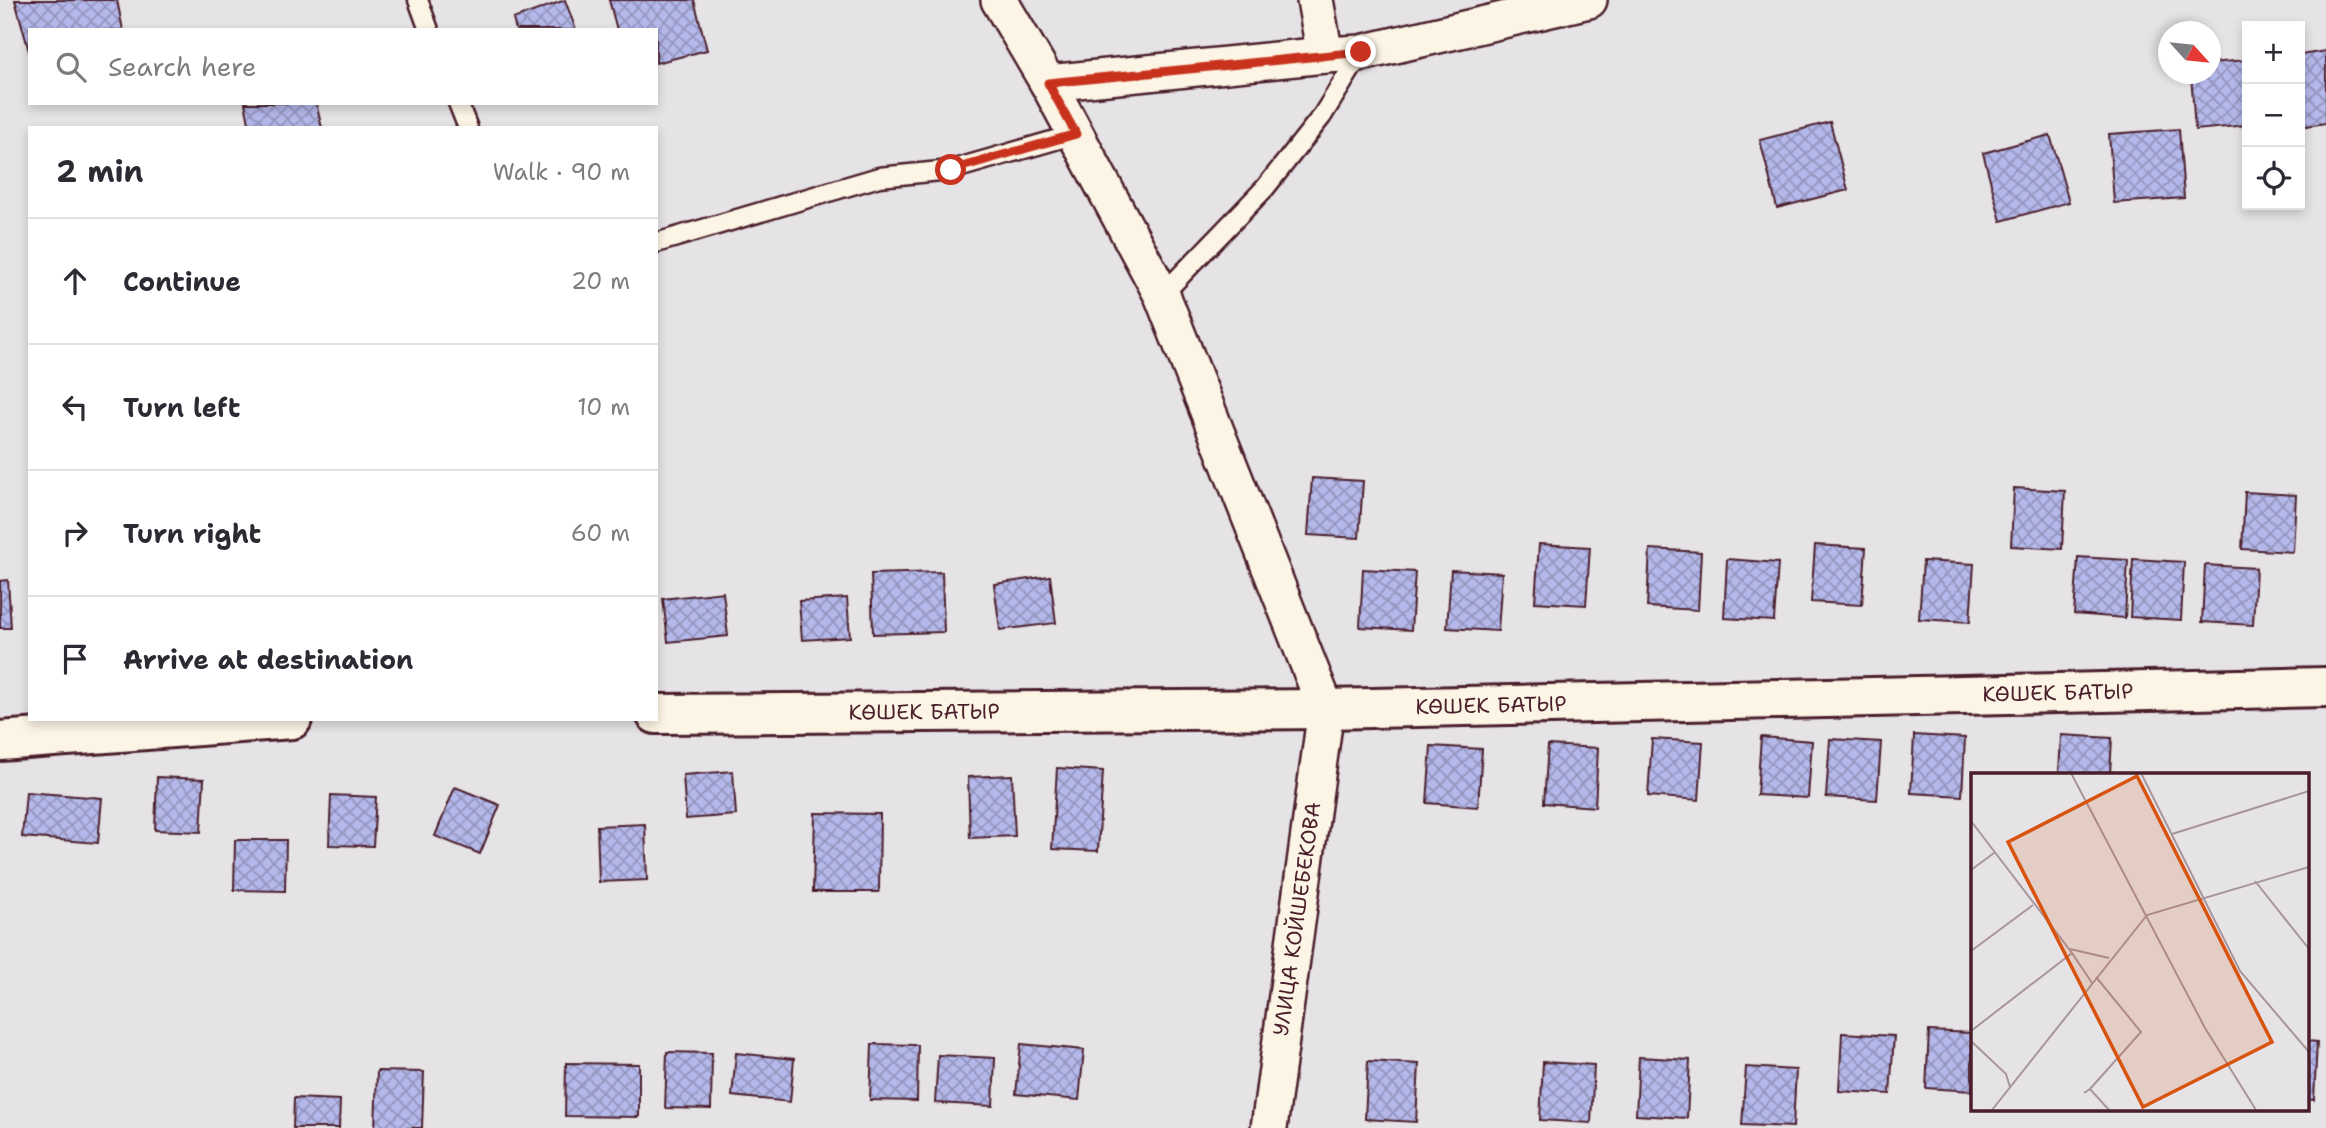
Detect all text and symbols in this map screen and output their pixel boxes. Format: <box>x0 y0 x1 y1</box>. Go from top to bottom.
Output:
north arrow <box>2158 21 2221 84</box>
map controls <box>2242 21 2305 210</box>
button: + <box>2242 21 2305 84</box>
search box <box>28 28 658 105</box>
route end <box>1345 36 1376 67</box>
icon: search <box>52 48 90 86</box>
text: Search here <box>108 49 257 84</box>
button: − <box>2242 84 2305 147</box>
button: locate <box>2242 147 2305 210</box>
text: 2 min <box>56 151 143 192</box>
route start <box>935 154 966 185</box>
text: Walk · 90 m <box>493 157 630 187</box>
icon: ahead <box>56 262 94 300</box>
text: Continue <box>123 264 241 299</box>
text: 20 m <box>571 266 630 296</box>
icon: left <box>56 388 94 426</box>
text: Turn left <box>123 390 240 425</box>
text: 10 m <box>577 392 630 422</box>
icon: right <box>56 514 94 552</box>
text: Turn right <box>123 516 261 551</box>
text: 60 m <box>571 518 630 548</box>
icon: arrive <box>56 640 94 678</box>
text: Arrive at destination <box>123 642 413 677</box>
street label: КӨШЕК БАТЫР <box>1982 677 2134 709</box>
street label: КӨШЕК БАТЫР <box>1415 690 1567 721</box>
street label: КӨШЕК БАТЫР <box>848 697 1000 727</box>
inset map <box>1971 773 2308 1110</box>
street label: УЛИЦА КОЙШЕБЕКОВА <box>1267 800 1327 1038</box>

